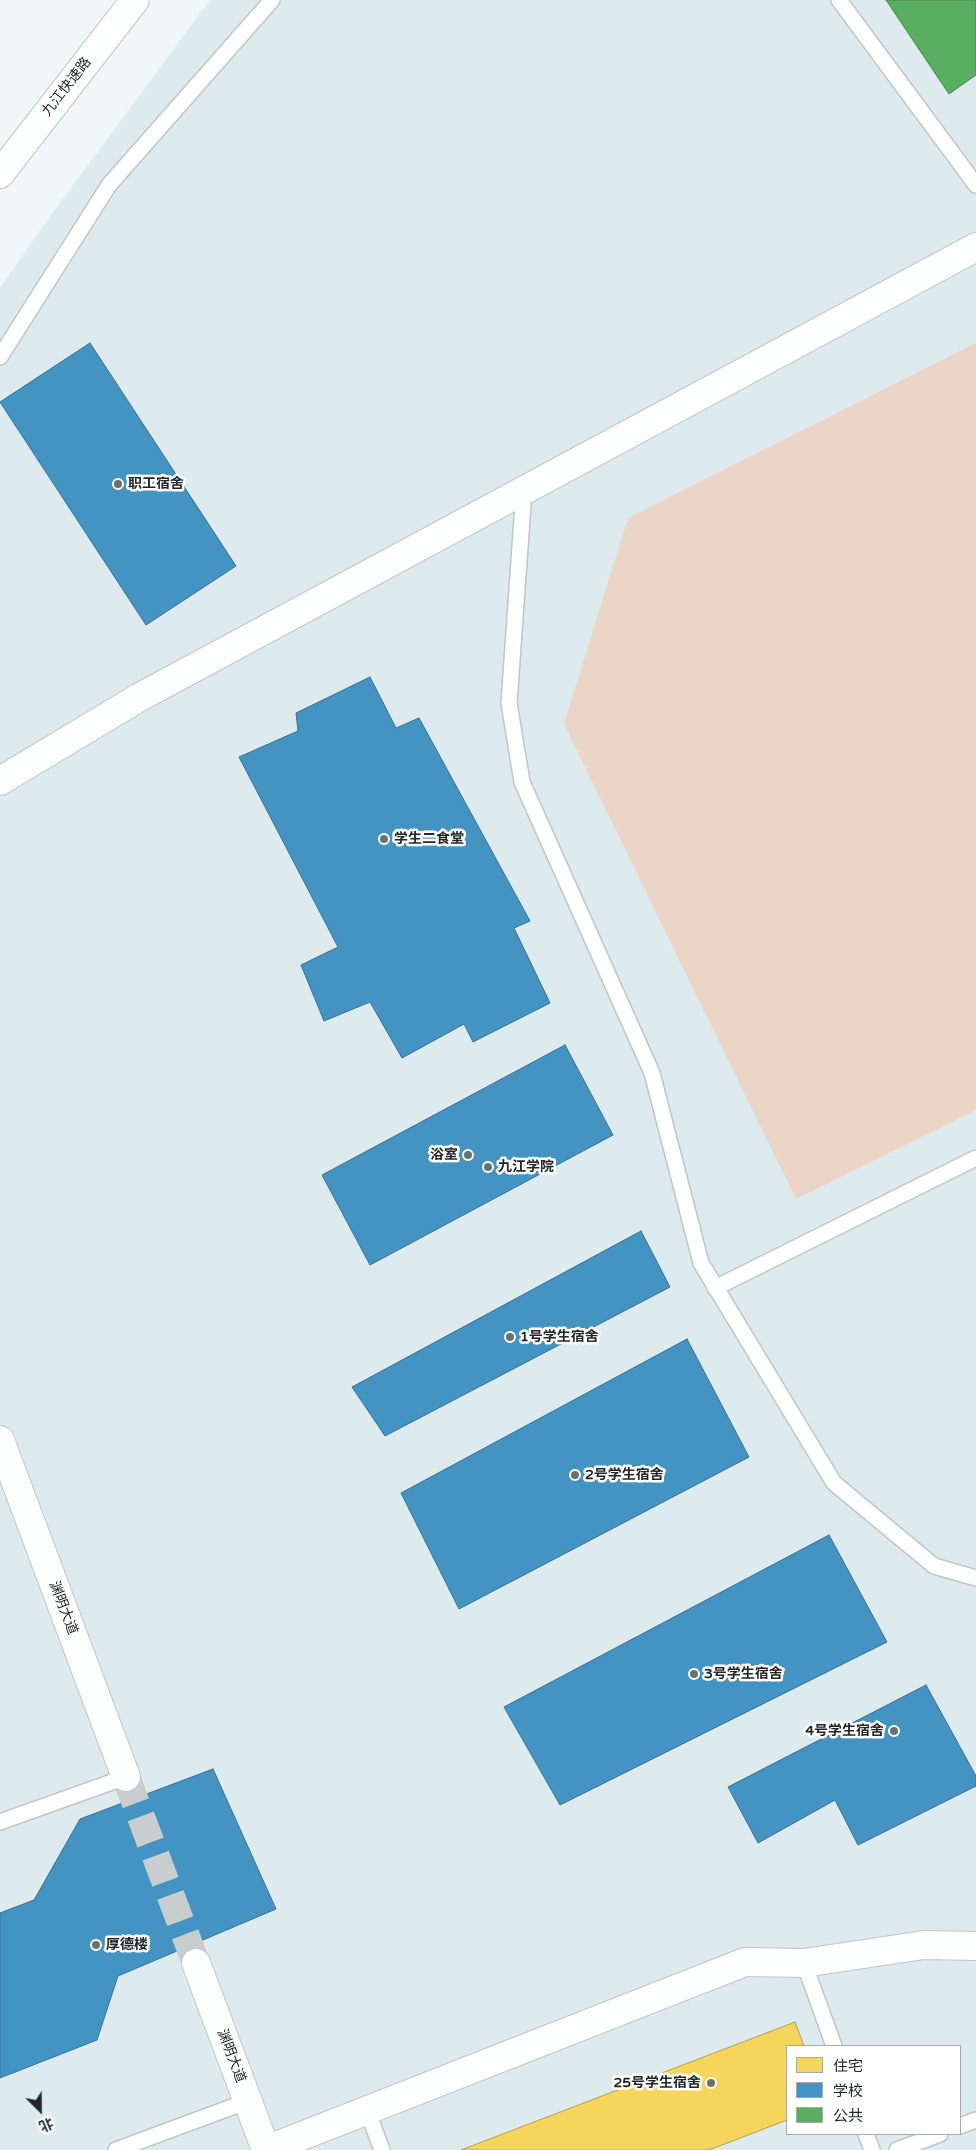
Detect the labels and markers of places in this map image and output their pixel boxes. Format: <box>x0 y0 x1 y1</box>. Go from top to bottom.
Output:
place label: 职工宿舍 <box>128 476 184 492</box>
marker: 职工宿舍 <box>112 478 124 490</box>
place label: 学生二食堂 <box>394 831 464 847</box>
marker: 学生二食堂 <box>378 833 390 845</box>
place label: 浴室 <box>430 1147 458 1163</box>
marker: 浴室 <box>462 1149 474 1161</box>
place label: 九江学院 <box>498 1159 554 1175</box>
marker: 九江学院 <box>482 1161 494 1173</box>
place label: 1号学生宿舍 <box>520 1329 599 1345</box>
marker: 1号学生宿舍 <box>504 1331 516 1343</box>
place label: 2号学生宿舍 <box>585 1467 664 1483</box>
marker: 2号学生宿舍 <box>569 1469 581 1481</box>
place label: 3号学生宿舍 <box>704 1666 783 1682</box>
marker: 3号学生宿舍 <box>688 1668 700 1680</box>
place label: 4号学生宿舍 <box>805 1723 884 1739</box>
marker: 4号学生宿舍 <box>888 1725 900 1737</box>
place label: 厚德楼 <box>106 1937 148 1953</box>
marker: 厚德楼 <box>90 1939 102 1951</box>
place label: 25号学生宿舍 <box>613 2075 701 2091</box>
marker: 25号学生宿舍 <box>705 2077 717 2089</box>

